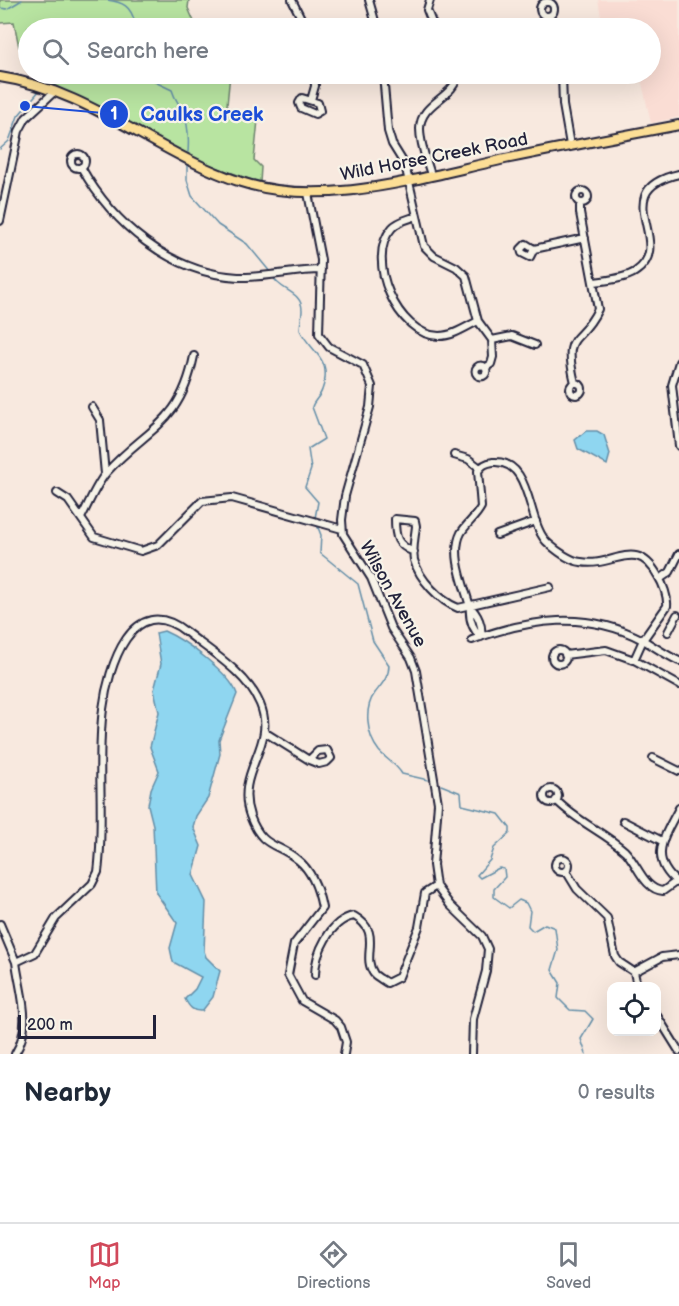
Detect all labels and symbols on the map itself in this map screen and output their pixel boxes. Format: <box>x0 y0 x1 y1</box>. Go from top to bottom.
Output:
callout: Caulks Creek <box>99 95 276 133</box>
text: Caulks Creek <box>141 103 264 127</box>
text: 1 <box>110 104 118 125</box>
street label: Wild Horse Creek Road <box>338 129 530 185</box>
street label: Wilson Avenue <box>355 537 431 651</box>
scale bar <box>18 1012 156 1040</box>

